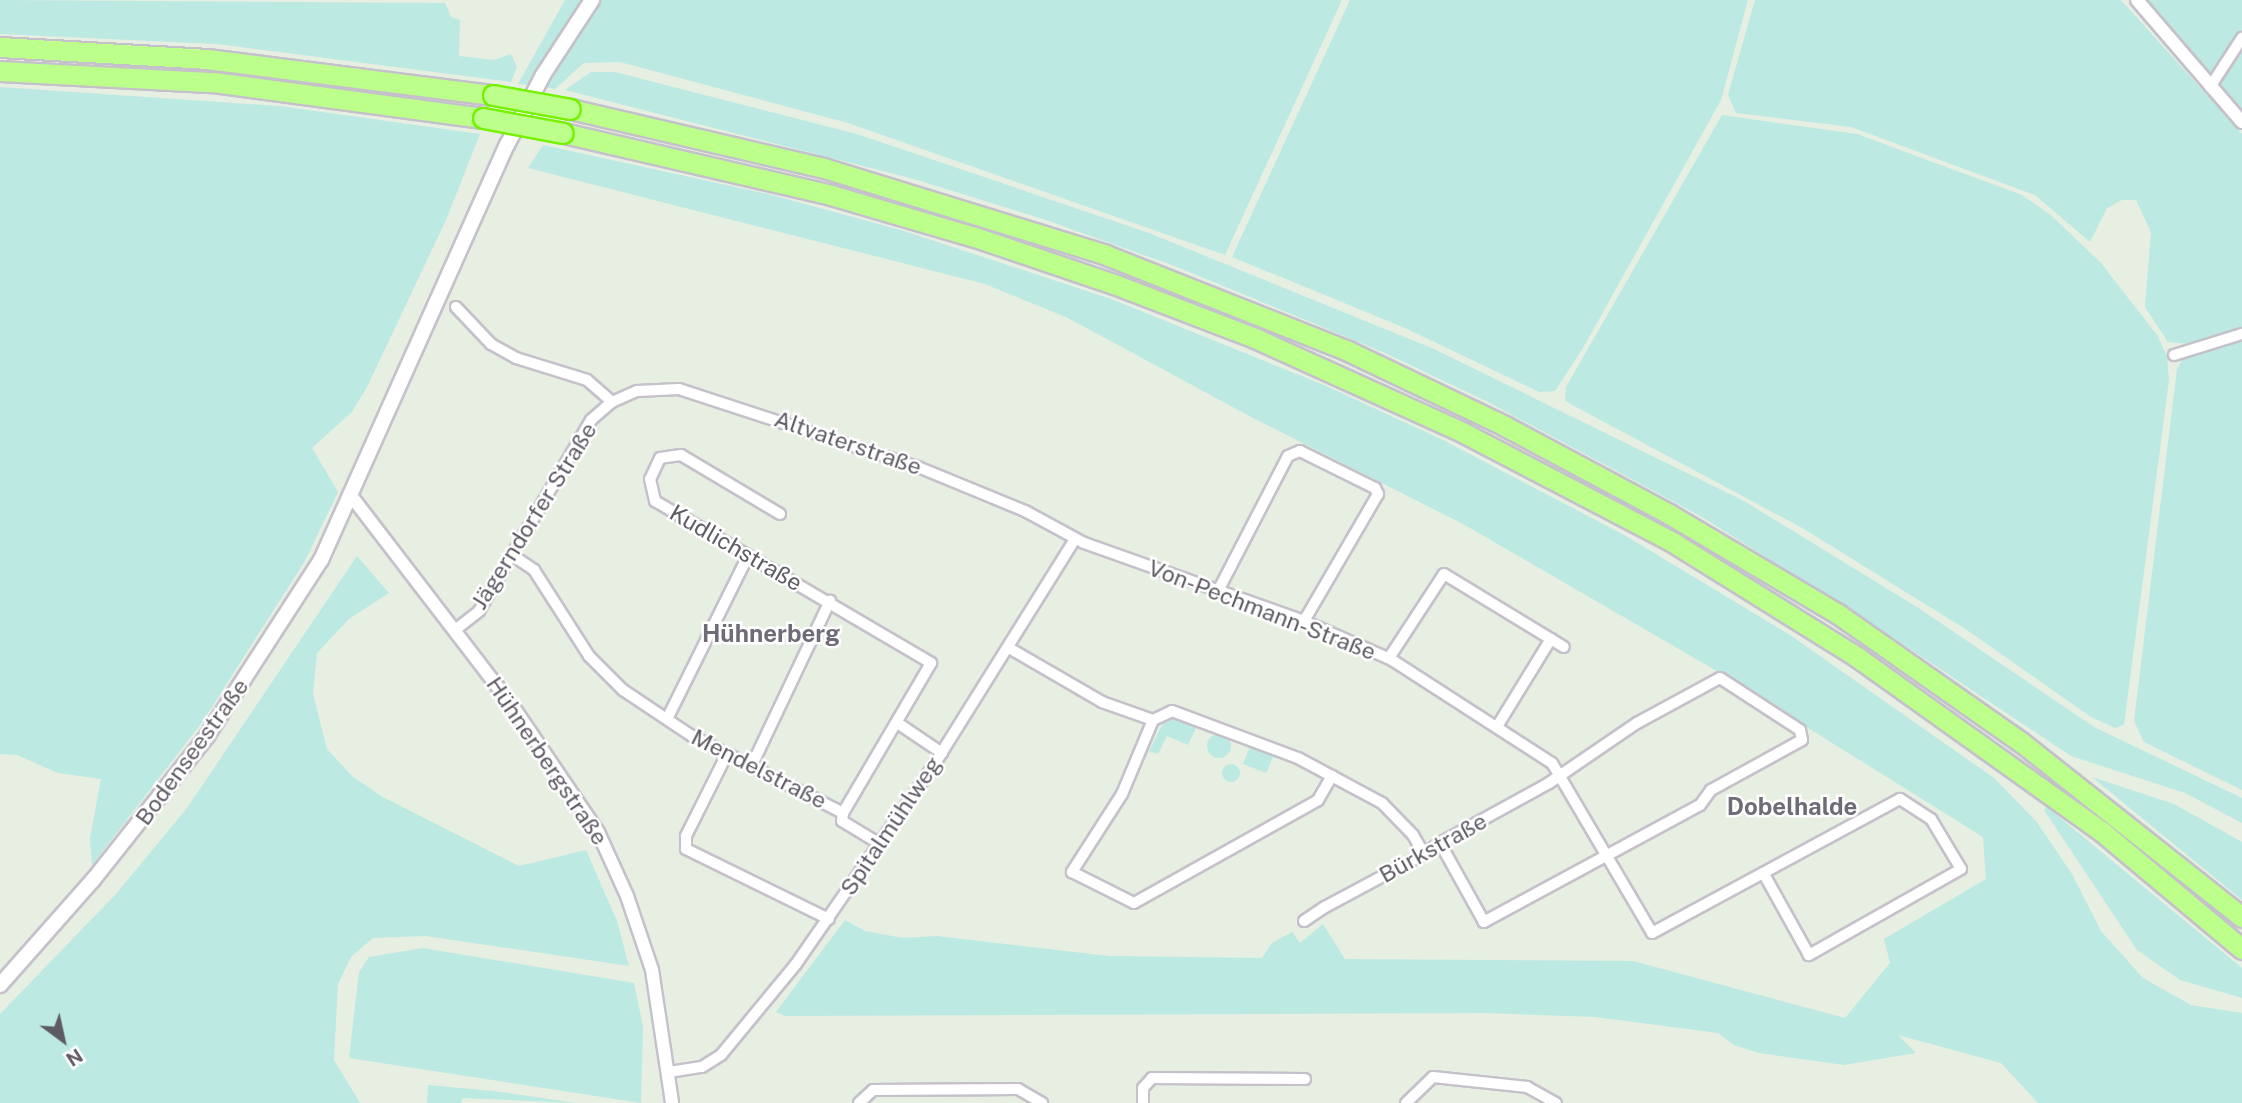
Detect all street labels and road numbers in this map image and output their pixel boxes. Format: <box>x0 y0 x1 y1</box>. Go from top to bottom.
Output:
street label: Altvaterstraße <box>771 405 925 481</box>
street label: Jägerndorfer Straße <box>465 417 603 615</box>
street label: Kudlichstraße <box>665 499 807 597</box>
street label: Von-Pechmann-Straße <box>1144 554 1380 666</box>
street label: Hühnerbergstraße <box>480 672 614 850</box>
street label: Bodenseestraße <box>130 673 254 831</box>
street label: Mendelstraße <box>687 723 831 815</box>
street label: Spitalmühlweg <box>834 751 948 901</box>
street label: Bürkstraße <box>1374 807 1492 889</box>

